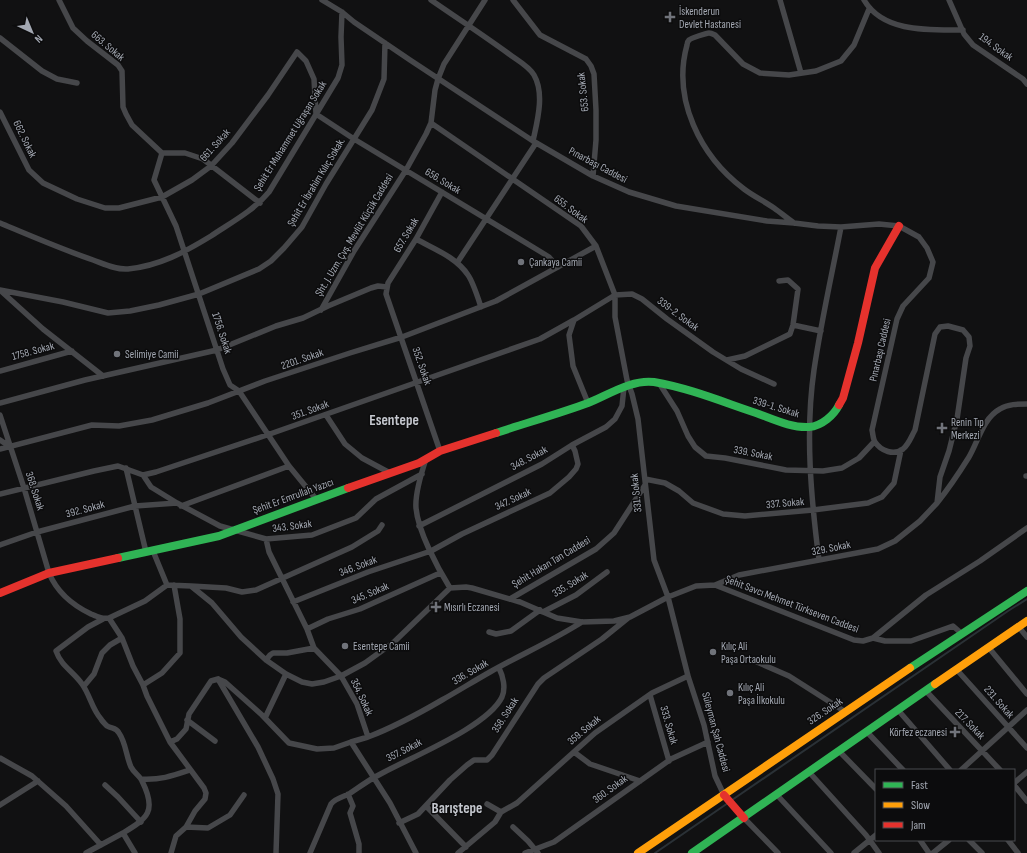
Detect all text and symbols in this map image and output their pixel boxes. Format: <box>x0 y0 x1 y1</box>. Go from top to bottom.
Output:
place label: İskenderun Devlet Hastanesi <box>679 4 741 31</box>
marker: İskenderun Devlet Hastanesi <box>664 11 676 23</box>
north arrow <box>12 12 52 52</box>
street label: 663. Sokak <box>89 28 128 64</box>
street label: 194. Sokak <box>976 30 1016 64</box>
text: N <box>32 32 45 46</box>
street label: 653. Sokak <box>574 71 592 112</box>
street label: Şehit Er Muhammet Uğraşan Sokak <box>251 78 330 194</box>
street label: 662. Sokak <box>10 118 40 161</box>
street label: 661. Sokak <box>197 125 234 164</box>
street label: Şehit Er İbrahim Kılıç Sokak. <box>284 135 348 229</box>
street label: Pınarbaşı Caddesi <box>567 144 629 186</box>
street label: 656. Sokak <box>423 165 464 197</box>
street label: Şht. J. Uzm. Çvş. Mevlüt Küçük Caddesi <box>312 171 396 299</box>
street label: 655. Sokak <box>551 192 591 227</box>
street label: 657. Sokak <box>391 215 422 255</box>
place label: Çankaya Camii <box>529 256 582 269</box>
marker: Çankaya Camii <box>516 257 526 267</box>
street label: 339-2. Sokak <box>655 294 702 334</box>
street label: 1756. Sokak <box>209 311 235 356</box>
street label: Pınarbaşı Caddesi <box>866 317 894 383</box>
street label: 1758. Sokak <box>10 339 56 363</box>
street label: 2201. Sokak <box>279 345 326 372</box>
street label: 352. Sokak <box>409 345 435 387</box>
place label: Selimiye Camii <box>125 348 178 361</box>
marker: Selimiye Camii <box>112 349 122 359</box>
street label: 339-1. Sokak <box>751 394 802 420</box>
street label: 351. Sokak <box>289 397 331 423</box>
district label: Esentepe <box>369 411 419 430</box>
place label: Renin Tıp Merkezi <box>951 416 984 442</box>
marker: Renin Tıp Merkezi <box>936 422 948 434</box>
street label: 348. Sokak <box>508 443 550 473</box>
street label: 339. Sokak <box>732 443 774 463</box>
street label: 368. Sokak <box>23 470 48 513</box>
street label: 331. Sokak <box>627 472 645 513</box>
street label: Şehit Er Emrullah Yazıcı <box>251 475 335 517</box>
street label: 347. Sokak <box>493 485 534 513</box>
street label: 337. Sokak <box>765 495 805 511</box>
street label: 392. Sokak <box>64 497 107 520</box>
street label: 343. Sokak <box>272 517 313 535</box>
street label: Şehit Hakan Tan Caddesi <box>509 533 593 591</box>
street label: 329. Sokak <box>810 538 852 558</box>
street label: 346. Sokak <box>337 553 380 579</box>
street label: 335. Sokak <box>550 568 591 600</box>
street label: Şehit Savcı Mehmet Türkseven Caddesi <box>723 572 861 636</box>
street label: 345. Sokak <box>349 579 391 607</box>
place label: Mısırlı Eczanesi <box>444 601 500 614</box>
marker: Mısırlı Eczanesi <box>431 602 441 612</box>
place label: Esentepe Camii <box>353 640 410 653</box>
place label: Kılıç Ali Paşa Ortaokulu <box>721 640 776 666</box>
marker: Esentepe Camii <box>340 641 350 651</box>
marker: Kılıç Ali Paşa Ortaokulu <box>708 647 718 657</box>
street label: 336. Sokak <box>450 656 491 688</box>
street label: 354. Sokak <box>348 676 377 718</box>
place label: Kılıç Ali Paşa İlkokulu <box>738 681 785 707</box>
street label: 231. Sokak <box>981 683 1017 722</box>
marker: Kılıç Ali Paşa İlkokulu <box>725 688 735 698</box>
street label: Süleyman Şah Caddesi <box>699 691 733 773</box>
street label: 358. Sokak <box>489 694 522 735</box>
street label: 326. Sokak <box>805 694 846 727</box>
street label: 333. Sokak <box>657 704 681 747</box>
street label: 217. Sokak <box>952 706 988 743</box>
street label: 359. Sokak <box>565 712 604 748</box>
place label: Körfez eczanesi <box>889 726 947 739</box>
marker: Körfez eczanesi <box>950 727 960 737</box>
street label: 357. Sokak <box>384 735 425 764</box>
legend <box>875 769 1015 841</box>
street label: 360. Sokak <box>590 772 631 806</box>
text: Fast <box>911 778 928 793</box>
text: Slow <box>911 798 930 813</box>
district label: Barıştepe <box>432 799 482 818</box>
text: Jam <box>910 818 926 833</box>

